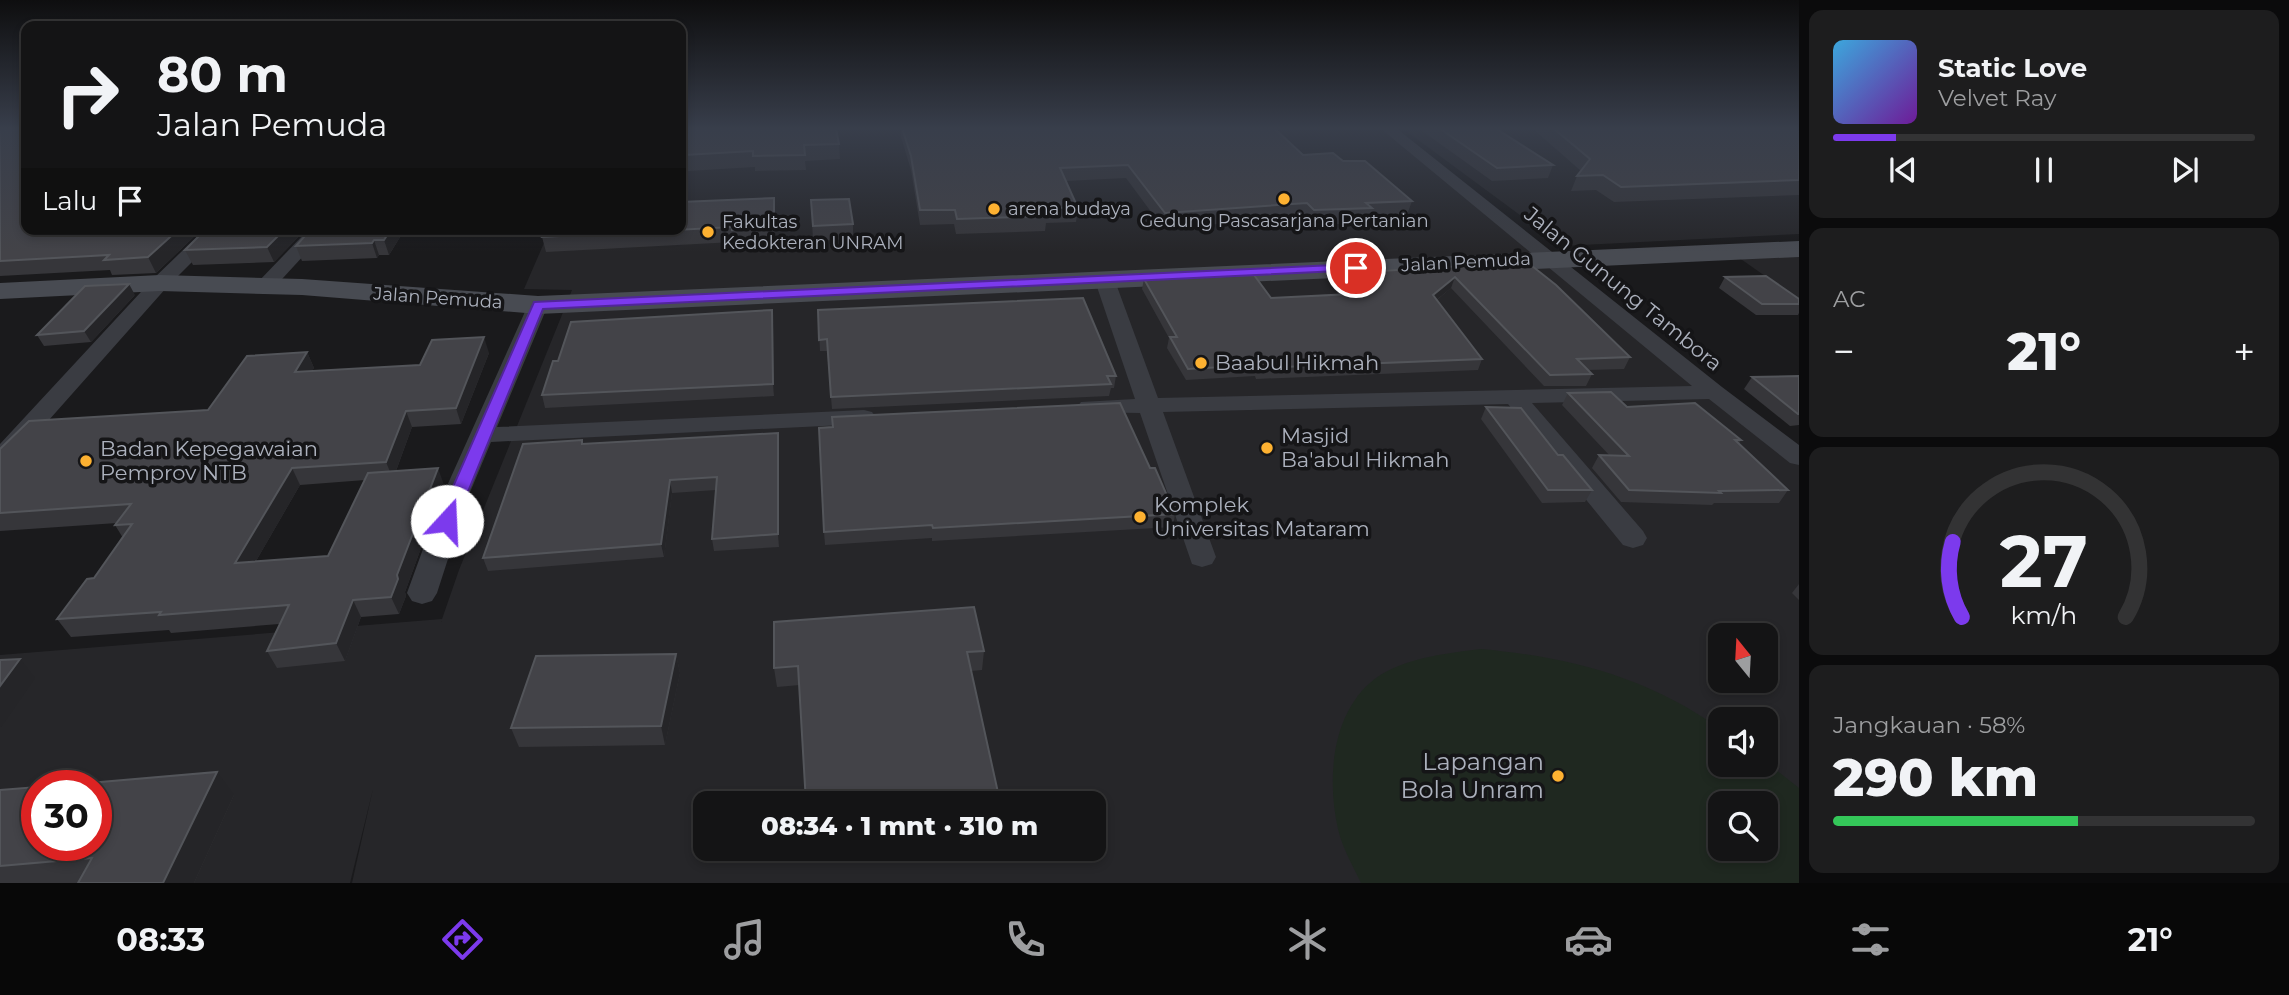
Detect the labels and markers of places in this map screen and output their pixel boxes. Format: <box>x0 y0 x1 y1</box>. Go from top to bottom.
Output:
marker: Gedung Pascasarjana Pertanian <box>1276 191 1292 207</box>
place label: arena budaya <box>1008 198 1131 220</box>
marker: arena budaya <box>986 201 1002 217</box>
place label: Gedung Pascasarjana Pertanian <box>1139 210 1429 232</box>
place label: Fakultas Kedokteran UNRAM <box>722 211 903 254</box>
marker: Fakultas Kedokteran UNRAM <box>700 224 716 240</box>
pin <box>1326 238 1386 298</box>
place label: Baabul Hikmah <box>1215 350 1379 375</box>
marker: Baabul Hikmah <box>1193 355 1209 371</box>
place label: Masjid Ba'abul Hikmah <box>1281 423 1449 472</box>
place label: Badan Kepegawaian Pemprov NTB <box>100 436 318 485</box>
marker: Masjid Ba'abul Hikmah <box>1259 440 1275 456</box>
marker: Badan Kepegawaian Pemprov NTB <box>78 453 94 469</box>
place label: Komplek Universitas Mataram <box>1154 492 1370 541</box>
marker: Komplek Universitas Mataram <box>1132 509 1148 525</box>
place label: Lapangan Bola Unram <box>1400 747 1544 804</box>
marker: Lapangan Bola Unram <box>1550 768 1566 784</box>

